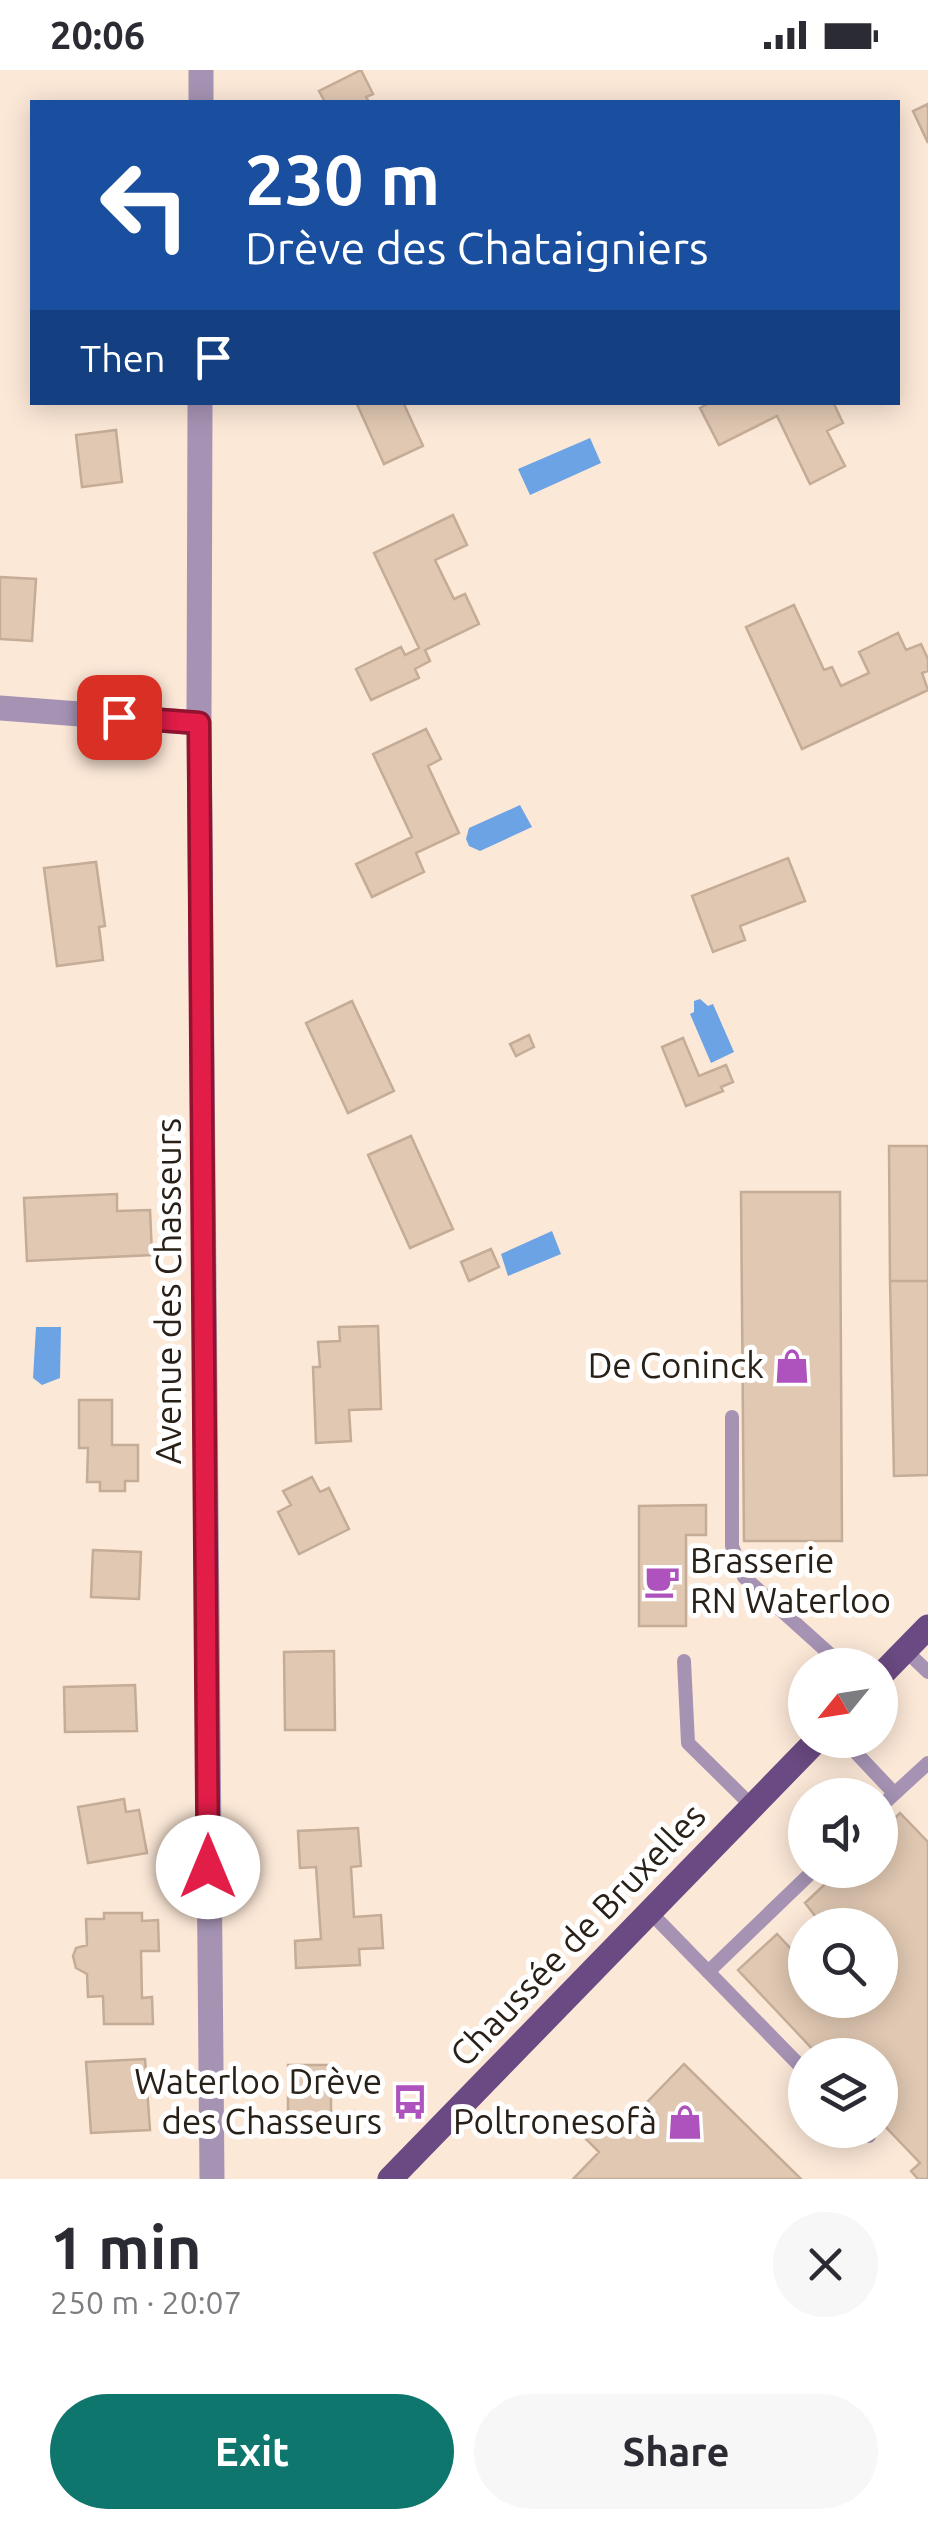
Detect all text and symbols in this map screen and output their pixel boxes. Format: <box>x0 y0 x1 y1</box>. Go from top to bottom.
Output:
text: 20:06 <box>50 14 145 56</box>
icon: left <box>80 140 210 270</box>
text: 230 m <box>245 140 440 218</box>
text: Drève des Chataigniers <box>245 222 709 273</box>
icon: arrive <box>186 330 241 385</box>
text: Then <box>80 337 166 379</box>
pin <box>77 675 162 760</box>
icon: arrive <box>92 690 147 745</box>
street label: Avenue des Chasseurs <box>148 1118 188 1464</box>
place label: De Coninck <box>588 1345 764 1385</box>
shop icon: De Coninck <box>773 1347 811 1385</box>
place label: Brasserie RN Waterloo <box>690 1540 891 1620</box>
cafe icon: Brasserie RN Waterloo <box>643 1562 681 1600</box>
north arrow <box>788 1648 898 1758</box>
map controls <box>788 1648 898 2148</box>
button: sound <box>788 1778 898 1888</box>
street label: Chaussée de Bruxelles <box>442 1795 713 2074</box>
position arrow <box>156 1815 260 1919</box>
button: search <box>788 1908 898 2018</box>
button: layers <box>788 2038 898 2148</box>
place label: Waterloo Drève des Chasseurs <box>134 2061 382 2141</box>
bus stop icon: Waterloo Drève des Chasseurs <box>391 2083 429 2121</box>
place label: Poltronesofà <box>453 2101 657 2141</box>
shop icon: Poltronesofà <box>666 2103 704 2141</box>
button: close <box>773 2212 878 2317</box>
text: 1 min <box>50 2213 202 2280</box>
text: 250 m · 20:07 <box>50 2284 242 2320</box>
button: Exit <box>50 2394 454 2509</box>
button: Share <box>474 2394 878 2509</box>

